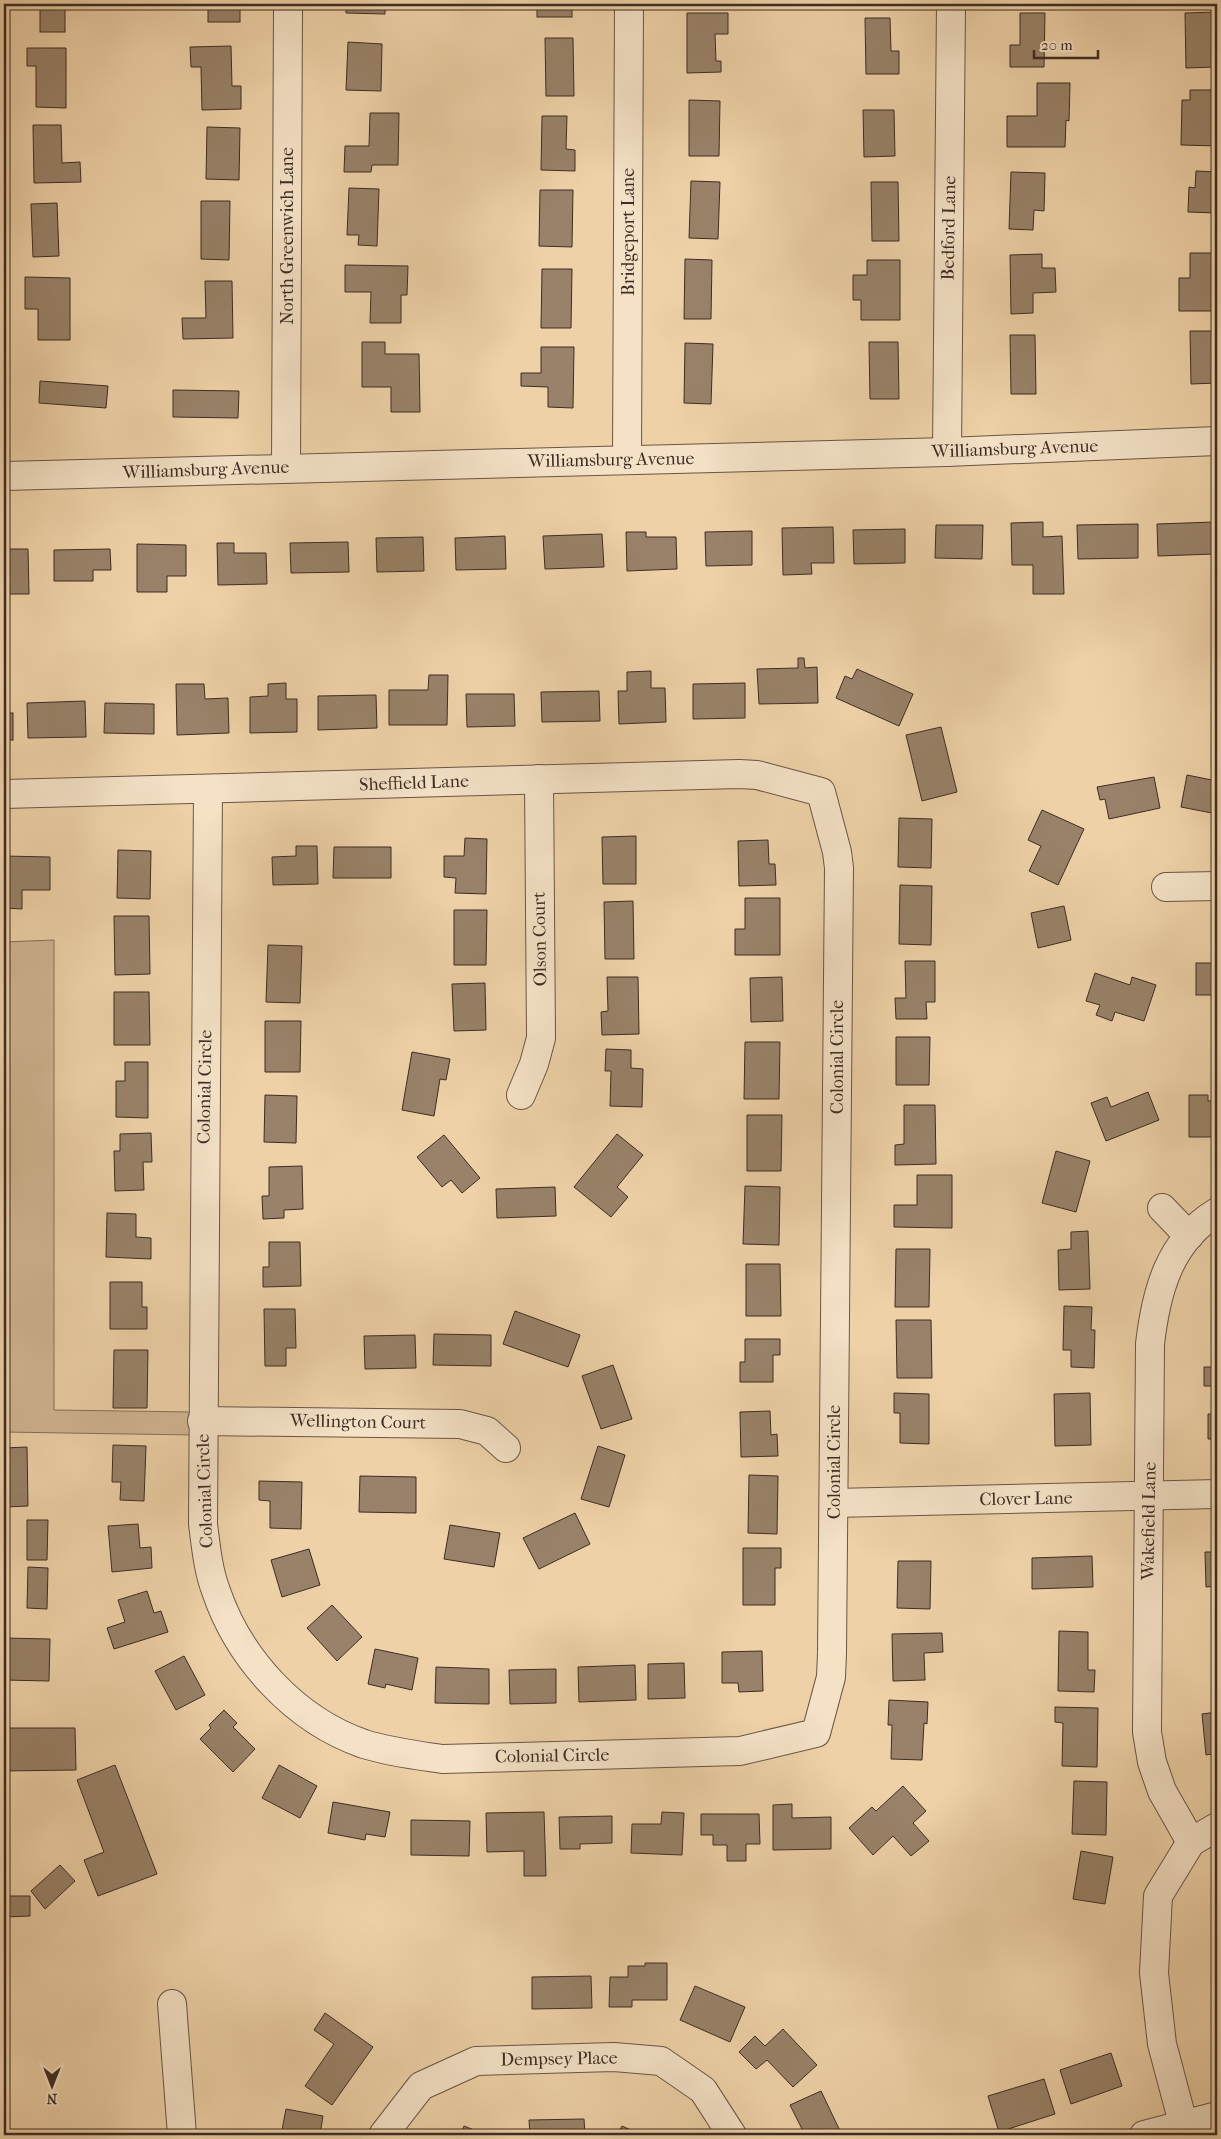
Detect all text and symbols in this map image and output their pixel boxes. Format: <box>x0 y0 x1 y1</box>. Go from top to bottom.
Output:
scale bar <box>1034 28 1097 60</box>
text: 20 m <box>1041 36 1073 54</box>
street label: North Greenwich Lane <box>277 147 298 325</box>
street label: Bridgeport Lane <box>618 168 639 296</box>
street label: Bedford Lane <box>938 175 960 280</box>
street label: Williamsburg Avenue <box>930 436 1099 462</box>
street label: Williamsburg Avenue <box>526 448 695 472</box>
street label: Williamsburg Avenue <box>121 457 290 483</box>
street label: Sheffield Lane <box>359 771 469 795</box>
street label: Olson Court <box>529 891 551 987</box>
street label: Colonial Circle <box>827 1000 848 1114</box>
street label: Colonial Circle <box>194 1030 216 1144</box>
street label: Colonial Circle <box>824 1405 845 1519</box>
street label: Wellington Court <box>289 1410 427 1434</box>
street label: Colonial Circle <box>193 1433 217 1549</box>
street label: Wakefield Lane <box>1137 1461 1161 1581</box>
street label: Clover Lane <box>979 1488 1073 1510</box>
street label: Colonial Circle <box>495 1745 609 1767</box>
street label: Dempsey Place <box>500 2047 618 2071</box>
north arrow <box>28 2062 78 2112</box>
text: N <box>46 2090 57 2107</box>

